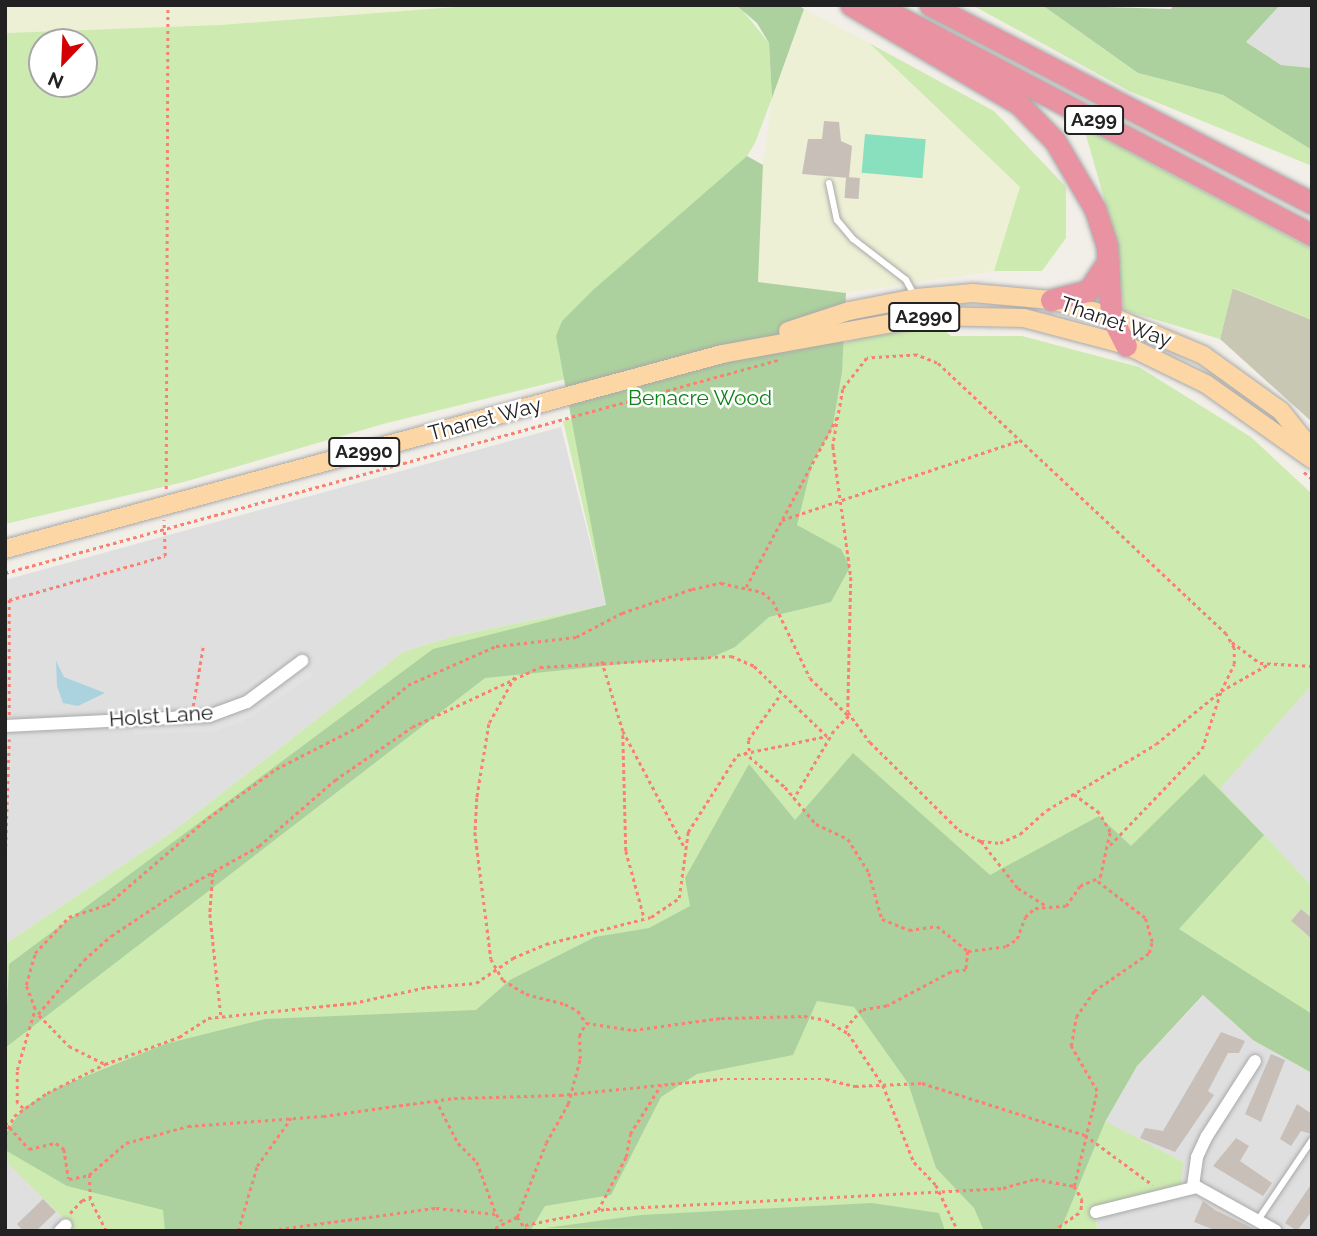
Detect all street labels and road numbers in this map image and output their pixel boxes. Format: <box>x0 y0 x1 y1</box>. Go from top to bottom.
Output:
road number: A299 <box>1062 104 1126 136</box>
street label: Thanet Way <box>1057 291 1175 353</box>
road number: A2990 <box>887 302 961 332</box>
street label: Thanet Way <box>425 392 545 446</box>
road number: A2990 <box>327 436 401 467</box>
street label: Holst Lane <box>108 700 214 732</box>

